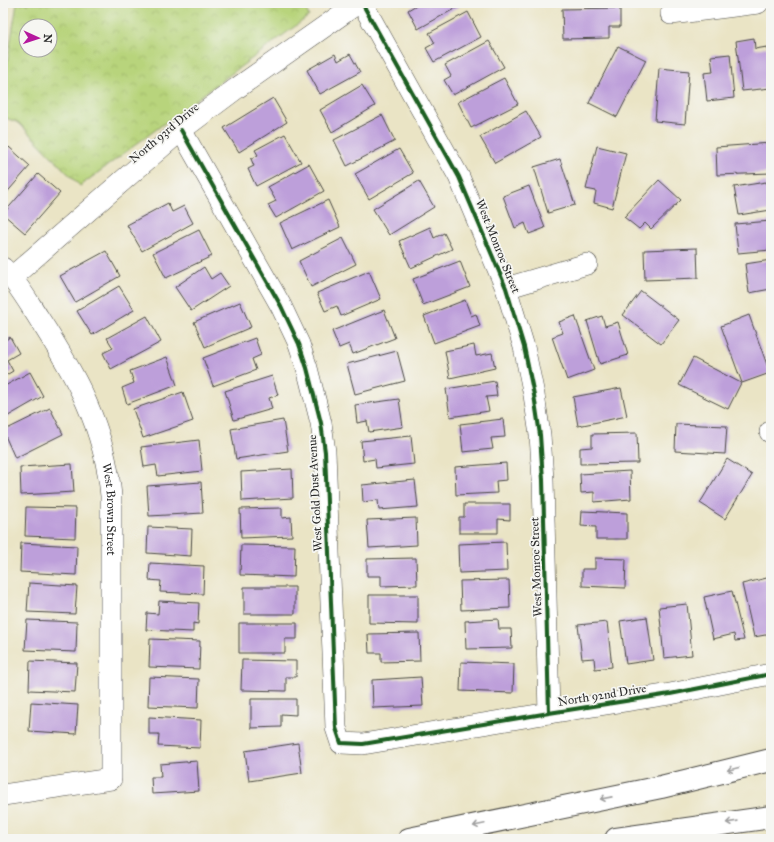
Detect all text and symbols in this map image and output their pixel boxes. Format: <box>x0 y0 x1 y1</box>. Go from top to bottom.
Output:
north arrow <box>18 18 58 58</box>
text: N <box>41 33 54 44</box>
street label: North 93rd Drive <box>127 100 201 166</box>
street label: West Monroe Street <box>473 197 523 296</box>
street label: West Gold Dust Avenue <box>305 434 325 552</box>
street label: West Brown Street <box>99 462 118 556</box>
street label: West Monroe Street <box>527 516 545 617</box>
street label: North 92nd Drive <box>557 681 647 709</box>
one-way arrow <box>727 766 740 774</box>
one-way arrow <box>600 795 613 803</box>
one-way arrow <box>726 818 739 826</box>
one-way arrow <box>473 821 486 829</box>

